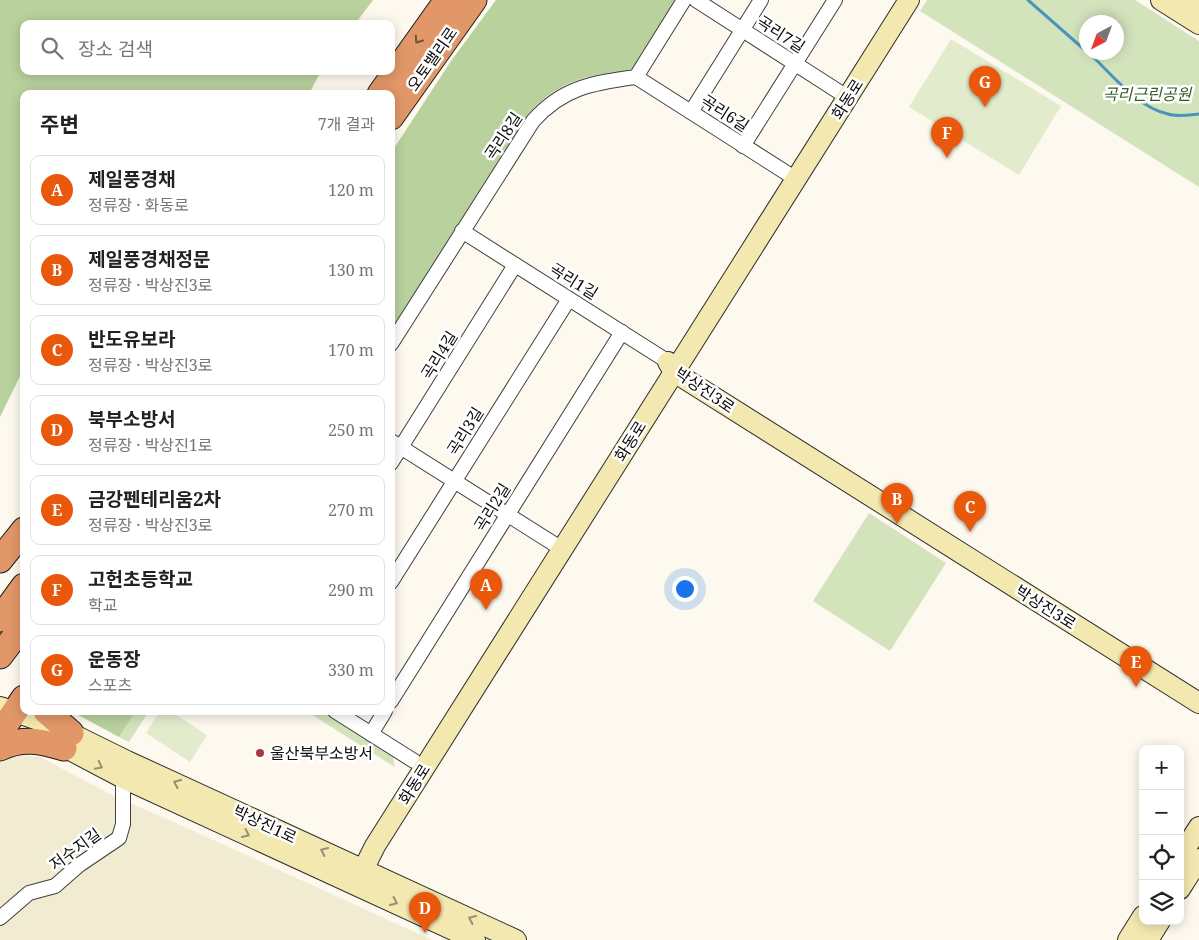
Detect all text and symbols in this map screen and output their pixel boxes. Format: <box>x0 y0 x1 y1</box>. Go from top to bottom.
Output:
street label: 곡리7길 <box>753 10 809 58</box>
north arrow <box>1079 15 1124 60</box>
search box <box>20 20 395 75</box>
street label: 오토밸리로 <box>402 22 462 95</box>
icon: search <box>38 34 66 62</box>
one-way arrow <box>416 34 424 43</box>
text: 장소 검색 <box>78 36 153 62</box>
pin: G <box>969 66 1001 107</box>
street label: 화동로 <box>826 74 868 124</box>
park label: 곡리근린공원 <box>1103 83 1192 105</box>
street label: 곡리6길 <box>697 89 753 137</box>
street label: 곡리8길 <box>479 108 527 164</box>
text: 주변 <box>40 110 79 138</box>
text: 7개 결과 <box>318 113 375 135</box>
pin: F <box>931 117 963 158</box>
text: 제일풍경채 <box>88 166 175 192</box>
text: A <box>51 179 63 201</box>
text: 120 m <box>328 179 374 201</box>
text: 정류장 · 화동로 <box>88 194 189 216</box>
text: 제일풍경채정문 <box>88 246 210 272</box>
street label: 곡리1길 <box>546 258 602 304</box>
text: B <box>52 259 62 281</box>
text: 130 m <box>328 259 374 281</box>
text: 정류장 · 박상진3로 <box>88 274 212 296</box>
text: 반도유보라 <box>88 326 175 352</box>
street label: 곡리4길 <box>416 327 462 383</box>
text: C <box>52 339 62 361</box>
text: 170 m <box>328 339 374 361</box>
text: 정류장 · 박상진3로 <box>88 354 212 376</box>
street label: 박상진3로 <box>671 362 739 418</box>
street label: 곡리3길 <box>442 403 488 459</box>
text: 북부소방서 <box>88 406 175 432</box>
street label: 화동로 <box>609 416 651 466</box>
text: D <box>51 419 63 441</box>
text: 250 m <box>328 419 374 441</box>
text: 정류장 · 박상진1로 <box>88 434 212 456</box>
street label: 곡리2길 <box>469 479 515 535</box>
pin: B <box>881 483 913 524</box>
text: 금강펜테리움2차 <box>88 486 221 512</box>
pin: C <box>954 491 986 532</box>
text: E <box>52 499 62 521</box>
text: 270 m <box>328 499 374 521</box>
text: 정류장 · 박상진3로 <box>88 514 212 536</box>
text: 고헌초등학교 <box>88 566 193 592</box>
pin: A <box>470 569 502 610</box>
your location <box>672 576 698 602</box>
text: F <box>52 579 62 601</box>
text: 290 m <box>328 579 374 601</box>
street label: 박상진3로 <box>1011 580 1081 634</box>
text: 학교 <box>88 594 117 616</box>
text: 운동장 <box>88 646 140 672</box>
pin: E <box>1120 646 1152 687</box>
text: G <box>51 659 63 681</box>
text: 330 m <box>328 659 374 681</box>
text: 스포츠 <box>88 674 132 696</box>
place label: 울산북부소방서 <box>270 742 373 764</box>
map controls <box>1139 745 1184 925</box>
button: + <box>1139 745 1184 790</box>
marker: 울산북부소방서 <box>254 747 266 759</box>
street label: 화동로 <box>393 759 435 809</box>
one-way arrow <box>94 760 103 770</box>
one-way arrow <box>173 779 182 790</box>
button: − <box>1139 790 1184 835</box>
street label: 박상진1로 <box>230 800 301 848</box>
street label: 저수지길 <box>45 823 105 875</box>
one-way arrow <box>241 828 250 838</box>
button: locate <box>1139 835 1184 880</box>
one-way arrow <box>321 848 330 858</box>
button: layers <box>1139 880 1184 925</box>
pin: D <box>409 892 441 933</box>
one-way arrow <box>389 896 398 907</box>
one-way arrow <box>468 915 477 926</box>

